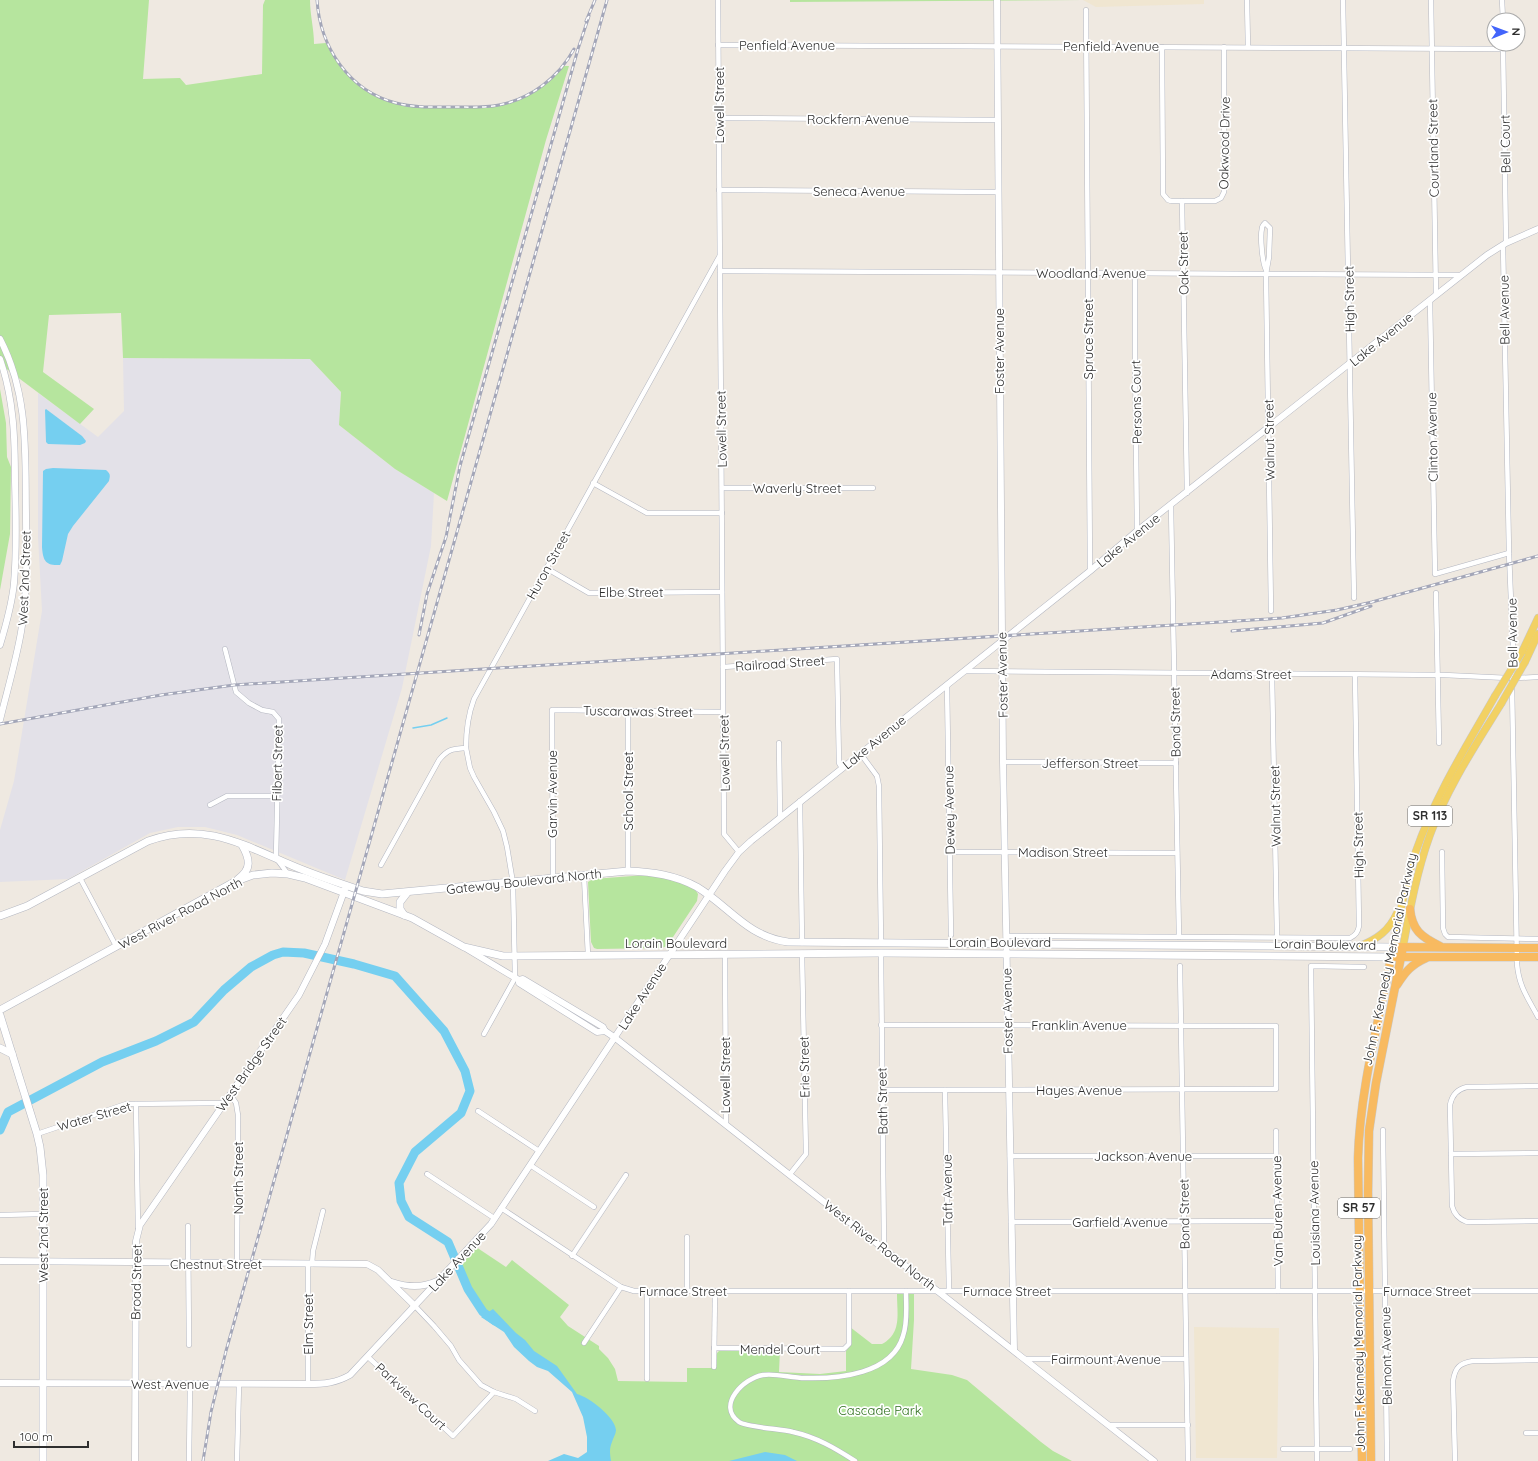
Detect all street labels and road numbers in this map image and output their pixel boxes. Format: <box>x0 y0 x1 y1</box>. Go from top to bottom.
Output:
street label: Penfield Avenue <box>739 37 835 53</box>
street label: Penfield Avenue <box>1063 38 1159 54</box>
street label: Lowell Street <box>711 67 727 143</box>
street label: Oakwood Drive <box>1215 96 1233 190</box>
street label: Courtland Street <box>1424 99 1442 197</box>
street label: Rockfern Avenue <box>807 111 909 127</box>
street label: Bell Court <box>1496 115 1514 173</box>
street label: Seneca Avenue <box>813 183 905 199</box>
street label: Oak Street <box>1174 231 1192 295</box>
street label: Woodland Avenue <box>1036 265 1146 281</box>
street label: High Street <box>1340 266 1358 332</box>
street label: Bell Avenue <box>1495 275 1513 345</box>
street label: Spruce Street <box>1080 299 1096 379</box>
street label: Foster Avenue <box>991 308 1007 394</box>
street label: Lake Avenue <box>1346 309 1416 369</box>
street label: Persons Court <box>1127 360 1145 444</box>
street label: Lowell Street <box>712 390 730 468</box>
street label: Clinton Avenue <box>1423 392 1441 482</box>
street label: Walnut Street <box>1260 399 1278 481</box>
street label: Waverly Street <box>753 480 841 496</box>
street label: Lake Avenue <box>1093 510 1163 570</box>
street label: Huron Street <box>523 528 573 602</box>
street label: West 2nd Street <box>14 530 34 626</box>
street label: Elbe Street <box>599 584 663 600</box>
street label: Bell Avenue <box>1503 598 1521 668</box>
street label: Foster Avenue <box>993 632 1011 718</box>
street label: Railroad Street <box>735 652 825 674</box>
street label: Adams Street <box>1210 666 1292 682</box>
street label: Bond Street <box>1166 686 1184 758</box>
street label: Tuscarawas Street <box>583 702 693 720</box>
street label: Lake Avenue <box>839 712 909 772</box>
street label: Lowell Street <box>715 714 733 792</box>
street label: Filbert Street <box>268 724 286 802</box>
street label: Garvin Avenue <box>544 750 560 838</box>
street label: School Street <box>620 751 636 831</box>
street label: Jefferson Street <box>1041 755 1139 771</box>
street label: Dewey Avenue <box>940 765 958 855</box>
street label: Walnut Street <box>1266 765 1284 847</box>
road number: SR 113 <box>1408 806 1452 826</box>
street label: High Street <box>1349 812 1367 878</box>
street label: Madison Street <box>1018 844 1108 860</box>
street label: John F. Kennedy Memorial Parkway <box>1359 851 1419 1067</box>
street label: Gateway Boulevard North <box>445 865 603 897</box>
street label: West River Road North <box>115 874 245 952</box>
street label: Lorain Boulevard <box>949 934 1051 950</box>
street label: Lorain Boulevard <box>625 935 727 951</box>
street label: Lorain Boulevard <box>1274 935 1376 953</box>
street label: Lake Avenue <box>614 959 670 1033</box>
street label: Foster Avenue <box>998 968 1016 1054</box>
street label: West Bridge Street <box>212 1013 290 1115</box>
street label: Franklin Avenue <box>1031 1017 1127 1033</box>
street label: Erie Street <box>795 1036 813 1098</box>
street label: Lowell Street <box>717 1037 733 1113</box>
street label: Bath Street <box>873 1067 891 1135</box>
street label: Hayes Avenue <box>1036 1082 1122 1098</box>
street label: Water Street <box>55 1098 133 1134</box>
street label: North Street <box>230 1141 246 1215</box>
street label: Jackson Avenue <box>1094 1148 1192 1164</box>
street label: Taft Avenue <box>938 1154 956 1226</box>
street label: Van Buren Avenue <box>1268 1155 1286 1267</box>
street label: Louisiana Avenue <box>1305 1160 1323 1266</box>
street label: Bond Street <box>1175 1178 1193 1250</box>
street label: West 2nd Street <box>35 1187 51 1283</box>
street label: West River Road North <box>821 1196 939 1294</box>
road number: SR 57 <box>1338 1198 1380 1218</box>
street label: Garfield Avenue <box>1072 1214 1168 1230</box>
street label: Lake Avenue <box>425 1227 489 1295</box>
street label: John F. Kennedy Memorial Parkway <box>1348 1235 1368 1451</box>
street label: Broad Street <box>127 1244 145 1320</box>
street label: Chestnut Street <box>170 1256 262 1272</box>
street label: Furnace Street <box>639 1283 727 1299</box>
street label: Furnace Street <box>963 1283 1051 1299</box>
street label: Furnace Street <box>1383 1283 1471 1299</box>
street label: Elm Street <box>300 1293 316 1355</box>
street label: Belmont Avenue <box>1377 1307 1395 1405</box>
street label: Mendel Court <box>740 1341 820 1357</box>
street label: Fairmount Avenue <box>1051 1351 1161 1367</box>
street label: Parkview Court <box>372 1359 450 1433</box>
street label: West Avenue <box>131 1376 209 1392</box>

